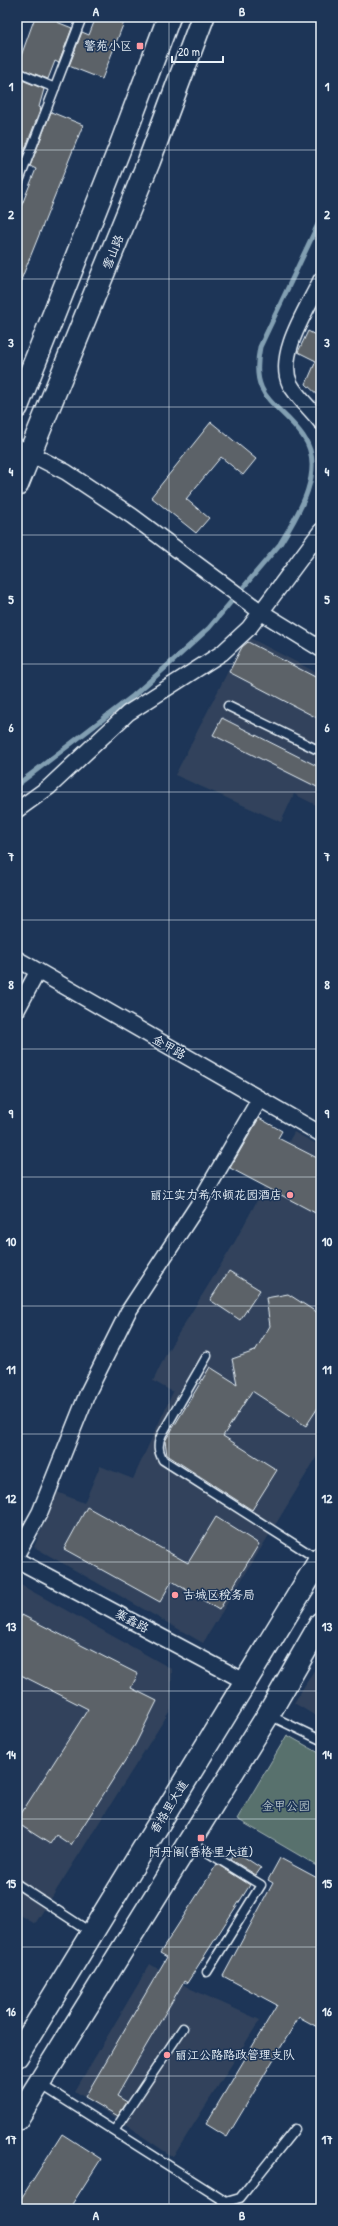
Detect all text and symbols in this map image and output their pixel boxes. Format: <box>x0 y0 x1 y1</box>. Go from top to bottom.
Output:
text: A <box>93 2 100 20</box>
text: B <box>239 2 246 20</box>
place label: 警苑小区 <box>84 37 132 54</box>
scale bar <box>172 38 223 64</box>
marker: 警苑小区 <box>135 41 145 51</box>
text: 20 m <box>178 43 200 60</box>
text: 1 <box>9 77 14 95</box>
text: 1 <box>325 77 330 95</box>
text: 2 <box>8 205 15 223</box>
text: 2 <box>324 205 331 223</box>
street label: 雪山路 <box>98 232 127 272</box>
text: 3 <box>8 333 14 351</box>
text: 3 <box>324 333 330 351</box>
text: 4 <box>9 462 14 480</box>
text: 4 <box>325 462 330 480</box>
text: 5 <box>8 590 14 608</box>
text: 5 <box>324 590 330 608</box>
text: 6 <box>8 718 14 736</box>
text: 6 <box>324 718 330 736</box>
text: 7 <box>7 847 15 865</box>
text: 7 <box>323 847 331 865</box>
text: 8 <box>8 975 14 993</box>
text: 8 <box>324 975 330 993</box>
street label: 金甲路 <box>149 1030 189 1063</box>
text: 9 <box>9 1104 14 1122</box>
text: 9 <box>325 1104 330 1122</box>
place label: 丽江实力希尔顿花园酒店 <box>150 1186 282 1203</box>
marker: 丽江实力希尔顿花园酒店 <box>285 1190 295 1200</box>
text: 10 <box>6 1232 16 1250</box>
text: 10 <box>322 1232 332 1250</box>
text: 11 <box>6 1360 16 1378</box>
text: 11 <box>322 1360 332 1378</box>
text: 12 <box>6 1489 17 1507</box>
text: 12 <box>322 1489 333 1507</box>
place label: 古城区税务局 <box>183 1586 255 1603</box>
marker: 古城区税务局 <box>170 1590 180 1600</box>
street label: 寨鑫路 <box>112 1605 152 1637</box>
text: 13 <box>6 1617 16 1635</box>
text: 13 <box>322 1617 332 1635</box>
text: 14 <box>6 1745 16 1763</box>
text: 14 <box>322 1745 332 1763</box>
street label: 香格里大道 <box>145 1777 192 1837</box>
park label: 金甲公园 <box>262 1797 310 1814</box>
marker: 阿丹阁(香格里大道) <box>196 1833 206 1843</box>
place label: 阿丹阁(香格里大道) <box>149 1843 253 1860</box>
text: 15 <box>6 1874 17 1892</box>
text: 15 <box>322 1874 333 1892</box>
text: 16 <box>6 2002 17 2020</box>
text: 16 <box>322 2002 333 2020</box>
place label: 丽江公路路政管理支队 <box>175 2046 295 2063</box>
marker: 丽江公路路政管理支队 <box>162 2050 172 2060</box>
text: 17 <box>5 2130 17 2148</box>
text: 17 <box>321 2130 333 2148</box>
text: A <box>93 2206 100 2224</box>
text: B <box>239 2206 246 2224</box>

